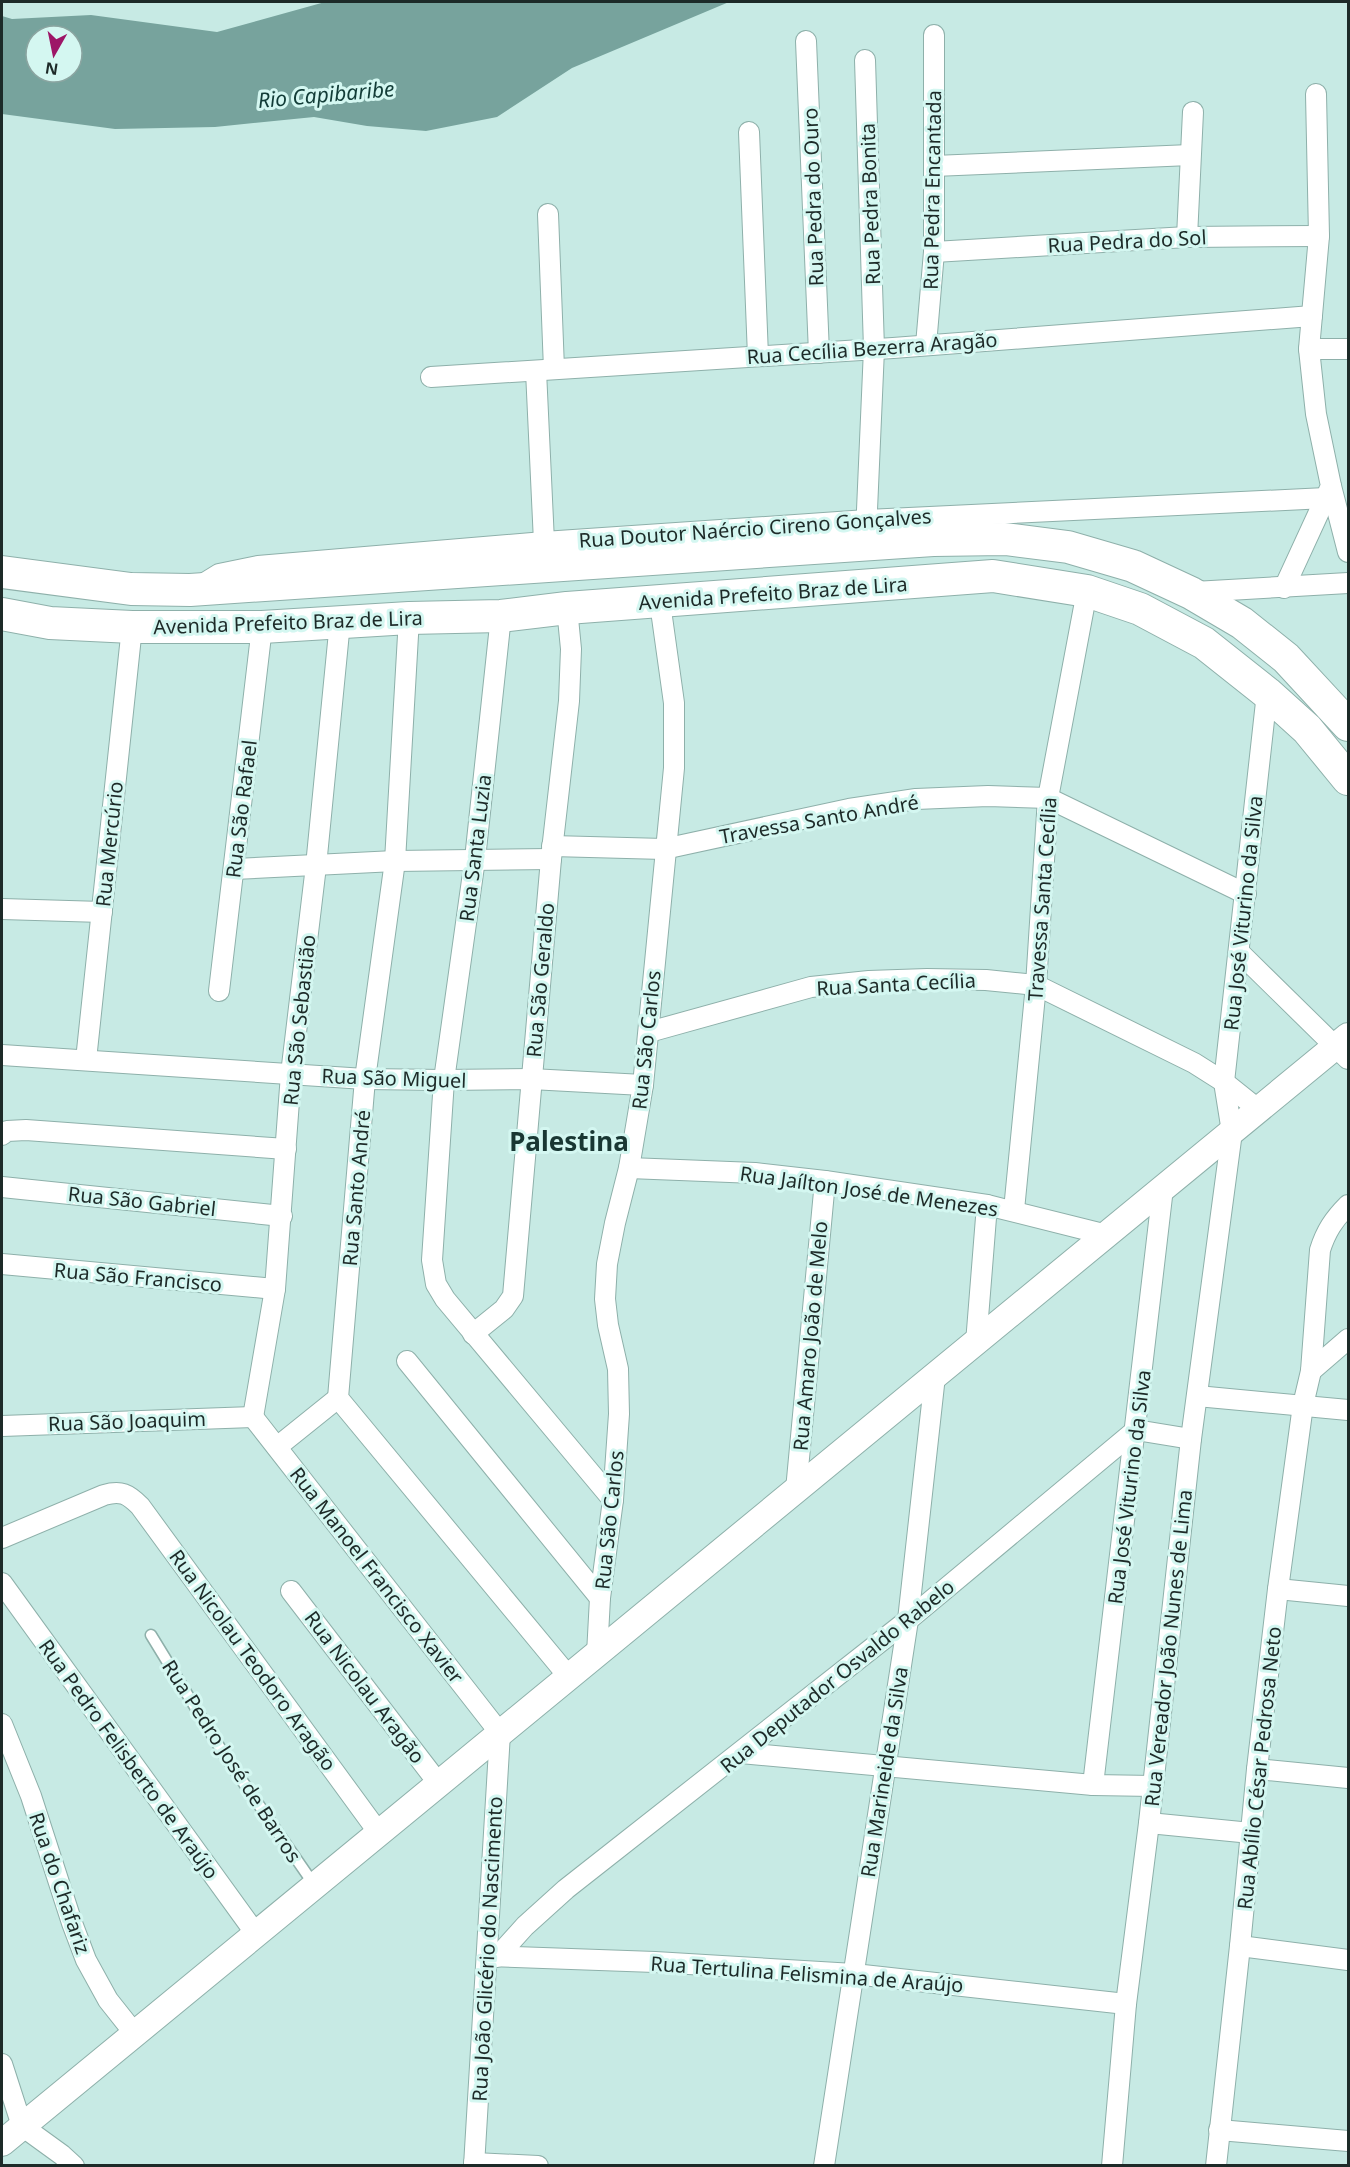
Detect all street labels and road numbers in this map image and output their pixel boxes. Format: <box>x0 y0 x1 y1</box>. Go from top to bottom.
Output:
street label: Rua Pedra Encantada <box>917 90 947 290</box>
street label: Rua Pedra do Ouro <box>796 107 830 287</box>
street label: Rua Pedra Bonita <box>854 122 886 286</box>
street label: Rua Pedra do Sol <box>1047 223 1207 259</box>
street label: Rua Cecília Bezerra Aragão <box>746 326 998 370</box>
street label: Rua Doutor Naércio Cireno Gonçalves <box>578 502 932 554</box>
street label: Avenida Prefeito Braz de Lira <box>638 570 908 616</box>
street label: Avenida Prefeito Braz de Lira <box>153 604 423 640</box>
street label: Rua São Rafael <box>219 738 263 880</box>
street label: Rua Santa Luzia <box>453 773 497 923</box>
street label: Rua Mercúrio <box>89 780 129 908</box>
street label: Travessa Santo André <box>717 788 921 850</box>
street label: Rua José Viturino da Silva <box>1217 794 1269 1032</box>
street label: Travessa Santa Cecília <box>1021 796 1063 1002</box>
street label: Rua São Geraldo <box>520 902 560 1058</box>
street label: Rua São Sebastião <box>277 933 321 1107</box>
street label: Rua Santa Cecília <box>816 966 976 1002</box>
street label: Rua São Carlos <box>625 969 667 1111</box>
street label: Rua São Miguel <box>321 1062 467 1094</box>
street label: Rua Santo André <box>336 1109 376 1267</box>
street label: Rua Jaílton José de Menezes <box>738 1159 1000 1223</box>
street label: Rua São Gabriel <box>67 1180 217 1222</box>
street label: Rua Amaro João de Melo <box>787 1220 833 1452</box>
street label: Rua São Francisco <box>53 1256 223 1298</box>
street label: Rua José Viturino da Silva <box>1101 1368 1157 1606</box>
street label: Rua São Joaquim <box>48 1405 206 1437</box>
street label: Rua São Carlos <box>588 1449 630 1591</box>
street label: Rua Manoel Francisco Xavier <box>284 1461 470 1689</box>
street label: Rua Vereador João Nunes de Lima <box>1138 1488 1198 1808</box>
street label: Rua Nicolau Teodoro Aragão <box>163 1544 343 1776</box>
street label: Rua Deputador Osvaldo Rabelo <box>714 1573 960 1779</box>
street label: Rua Nicolau Aragão <box>299 1605 431 1769</box>
street label: Rua Abílio César Pedrosa Neto <box>1231 1625 1287 1911</box>
street label: Rua Pedro Felisberto de Araújo <box>33 1634 225 1884</box>
street label: Rua Pedro José de Barros <box>156 1654 308 1868</box>
street label: Rua Marineide da Silva <box>854 1665 914 1879</box>
street label: Rua João Glicério do Nascimento <box>466 1796 508 2102</box>
street label: Rua do Chafariz <box>23 1809 97 1957</box>
street label: Rua Tertulina Felismina de Araújo <box>650 1950 964 1998</box>

